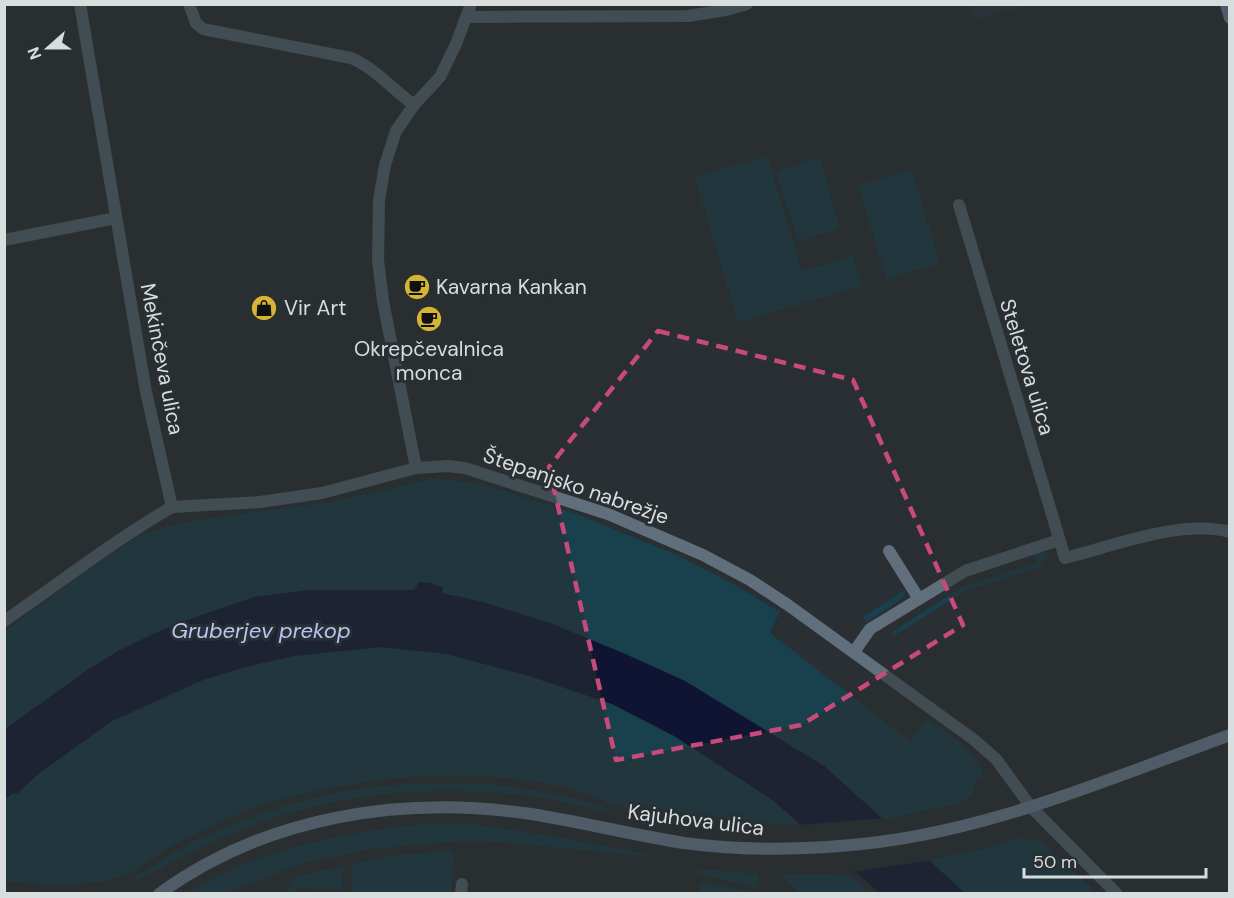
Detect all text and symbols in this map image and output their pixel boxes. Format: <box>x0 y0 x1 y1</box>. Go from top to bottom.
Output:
north arrow <box>18 18 78 78</box>
text: N <box>23 44 46 62</box>
cafe icon: Kavarna Kankan <box>402 272 432 302</box>
place label: Kavarna Kankan <box>436 273 587 301</box>
street label: Mekinčeva ulica <box>134 281 190 437</box>
shop icon: Vir Art <box>249 293 279 323</box>
place label: Vir Art <box>284 294 346 322</box>
street label: Steletova ulica <box>993 296 1061 438</box>
cafe icon: Okrepčevalnica monca <box>414 304 444 334</box>
place label: Okrepčevalnica monca <box>354 335 504 387</box>
street label: Štepanjsko nabrežje <box>479 441 673 531</box>
water label: Gruberjev prekop <box>171 616 351 645</box>
street label: Kajuhova ulica <box>626 798 766 842</box>
scale bar <box>1024 841 1206 879</box>
text: 50 m <box>1033 850 1077 874</box>

